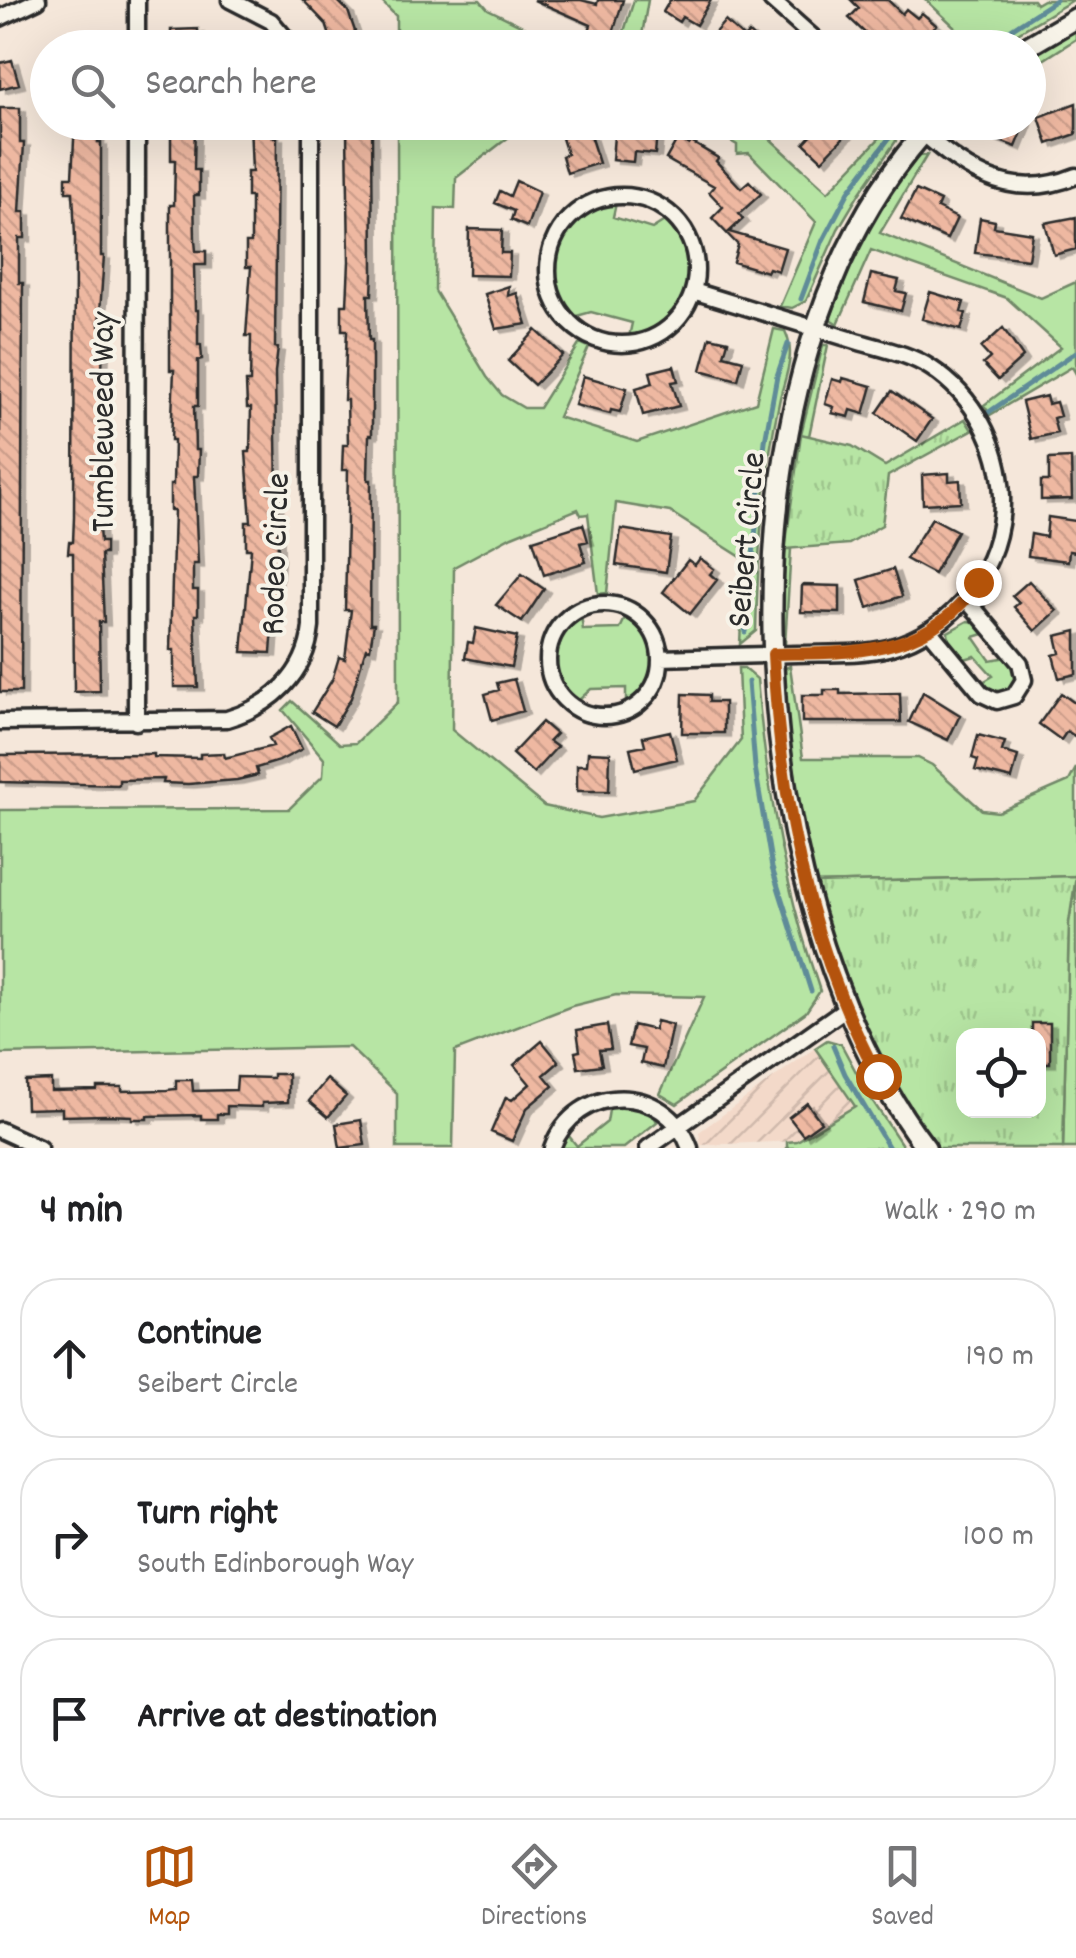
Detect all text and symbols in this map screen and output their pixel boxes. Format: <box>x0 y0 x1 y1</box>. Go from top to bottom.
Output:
search box <box>30 30 1046 140</box>
icon: search <box>65 58 120 113</box>
text: Search here <box>145 58 317 113</box>
street label: Tumbleweed Way <box>81 311 131 532</box>
street label: Seibert Circle <box>716 450 782 630</box>
street label: Rodeo Circle <box>250 472 306 636</box>
route end <box>956 560 1002 606</box>
map controls <box>956 1028 1046 1118</box>
button: locate <box>956 1028 1046 1118</box>
route start <box>856 1054 902 1100</box>
text: 4 min <box>40 1183 123 1243</box>
text: Walk · 290 m <box>885 1190 1036 1236</box>
text: Continue <box>137 1308 262 1363</box>
icon: ahead <box>42 1331 97 1386</box>
text: 190 m <box>966 1335 1034 1381</box>
text: Seibert Circle <box>137 1363 298 1409</box>
text: Turn right <box>137 1488 278 1543</box>
icon: right <box>42 1511 97 1566</box>
text: 100 m <box>963 1515 1034 1561</box>
text: South Edinborough Way <box>137 1543 413 1589</box>
icon: arrive <box>42 1691 97 1746</box>
text: Arrive at destination <box>137 1691 437 1746</box>
tab: Map <box>142 1839 197 1939</box>
tab: Directions <box>481 1839 587 1939</box>
tab: Saved <box>871 1839 934 1939</box>

